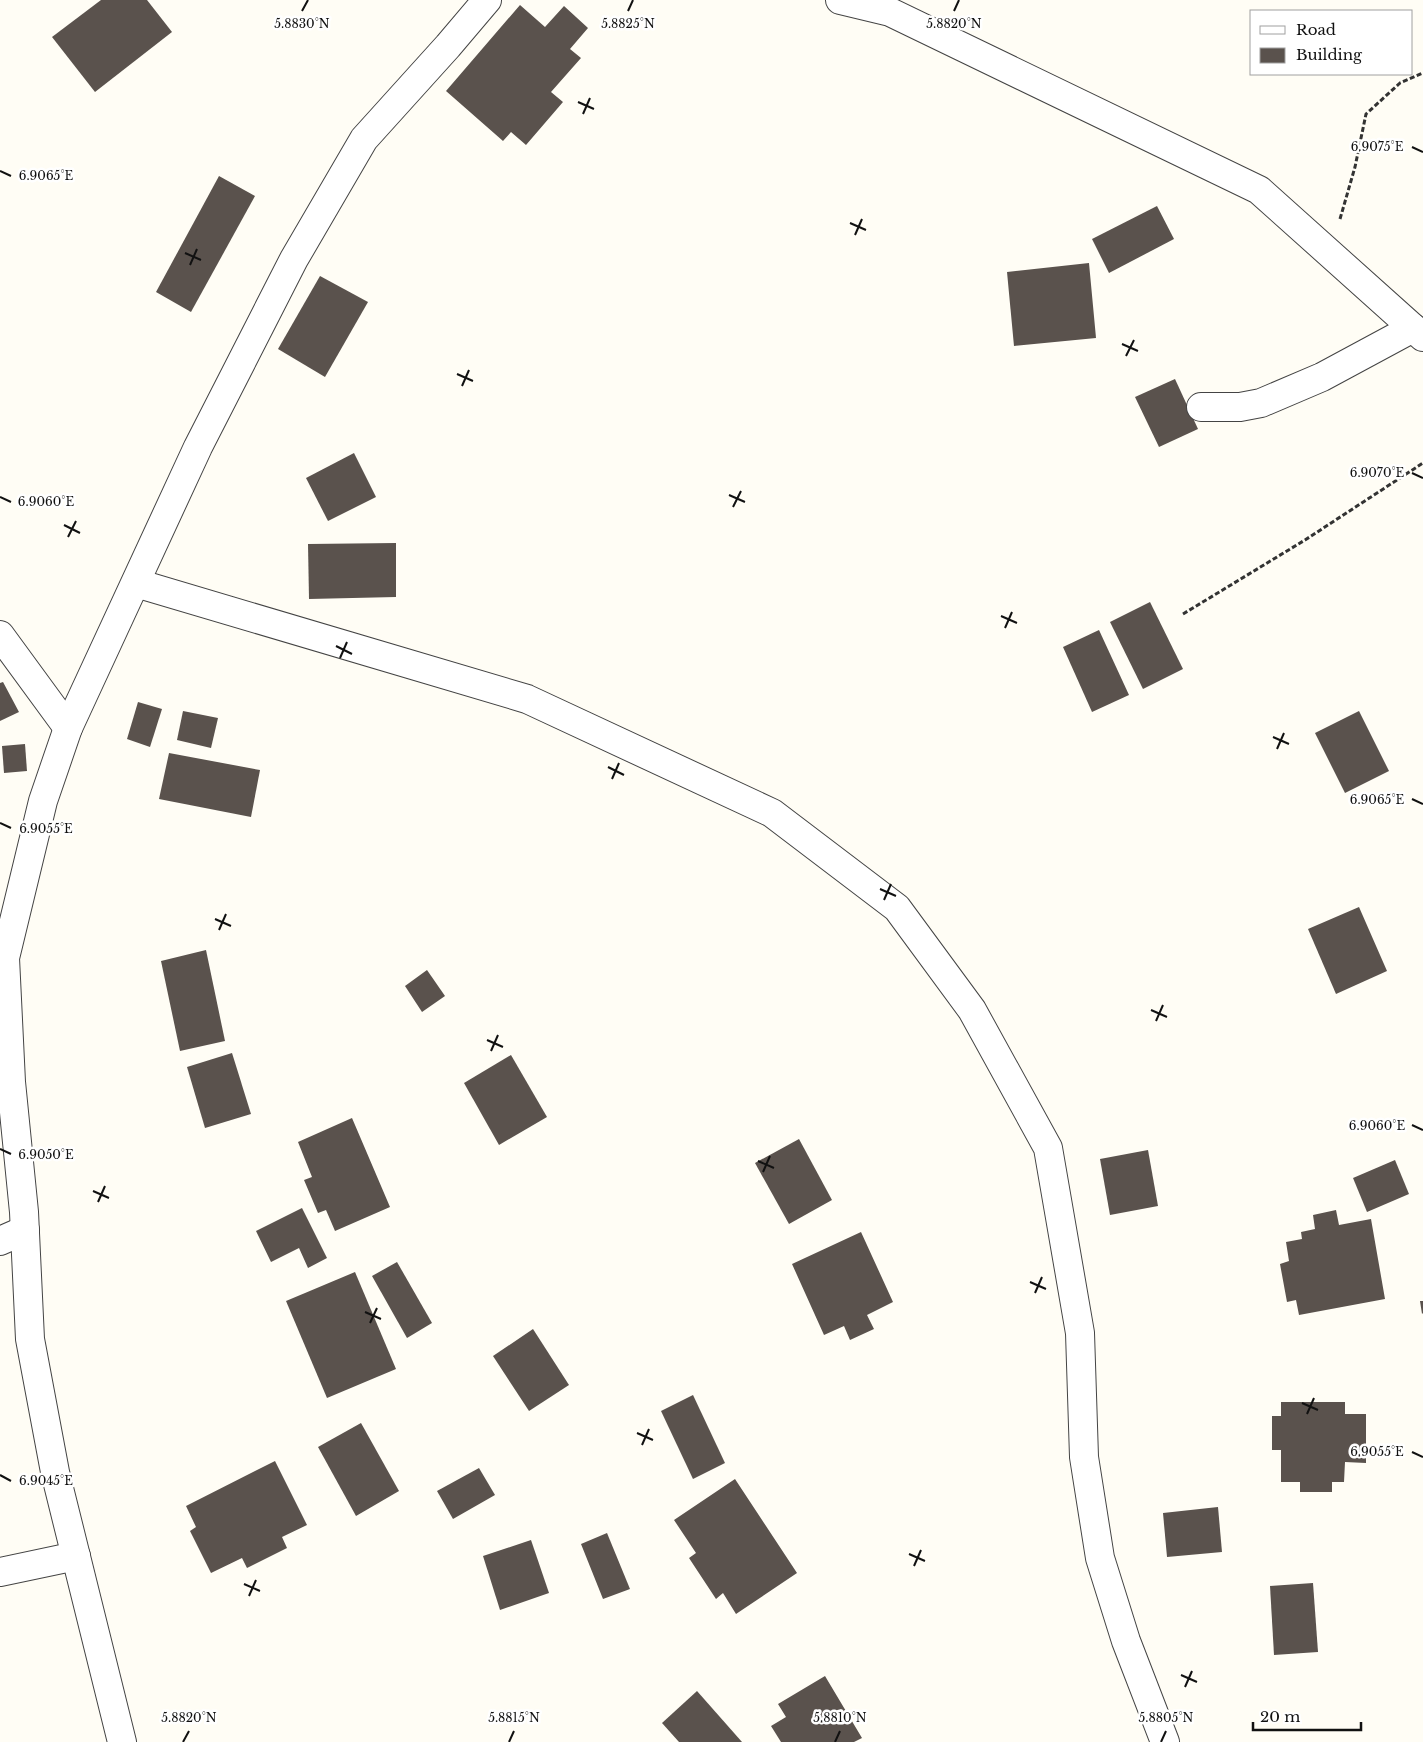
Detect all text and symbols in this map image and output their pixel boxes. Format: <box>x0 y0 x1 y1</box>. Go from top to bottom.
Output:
legend <box>1250 10 1413 75</box>
text: 5.8830°N <box>274 16 330 31</box>
text: 5.8825°N <box>601 16 655 31</box>
text: 5.8820°N <box>926 16 982 31</box>
text: Road <box>1296 20 1336 39</box>
text: Building <box>1296 45 1363 64</box>
text: 6.9075°E <box>1351 139 1404 154</box>
text: 6.9065°E <box>19 168 74 183</box>
text: 6.9070°E <box>1350 465 1405 480</box>
text: 6.9060°E <box>18 494 74 509</box>
text: 6.9065°E <box>1350 792 1405 807</box>
text: 6.9055°E <box>19 821 73 836</box>
text: 6.9060°E <box>1349 1118 1405 1133</box>
text: 6.9050°E <box>18 1147 74 1162</box>
text: 6.9055°E <box>1350 1444 1404 1459</box>
text: 6.9045°E <box>19 1473 73 1488</box>
scale bar <box>1253 1700 1360 1732</box>
text: 20 m <box>1260 1707 1300 1726</box>
text: 5.8820°N <box>161 1710 217 1725</box>
text: 5.8815°N <box>488 1710 540 1725</box>
text: 5.8810°N <box>813 1710 867 1725</box>
text: 5.8805°N <box>1139 1710 1194 1725</box>

